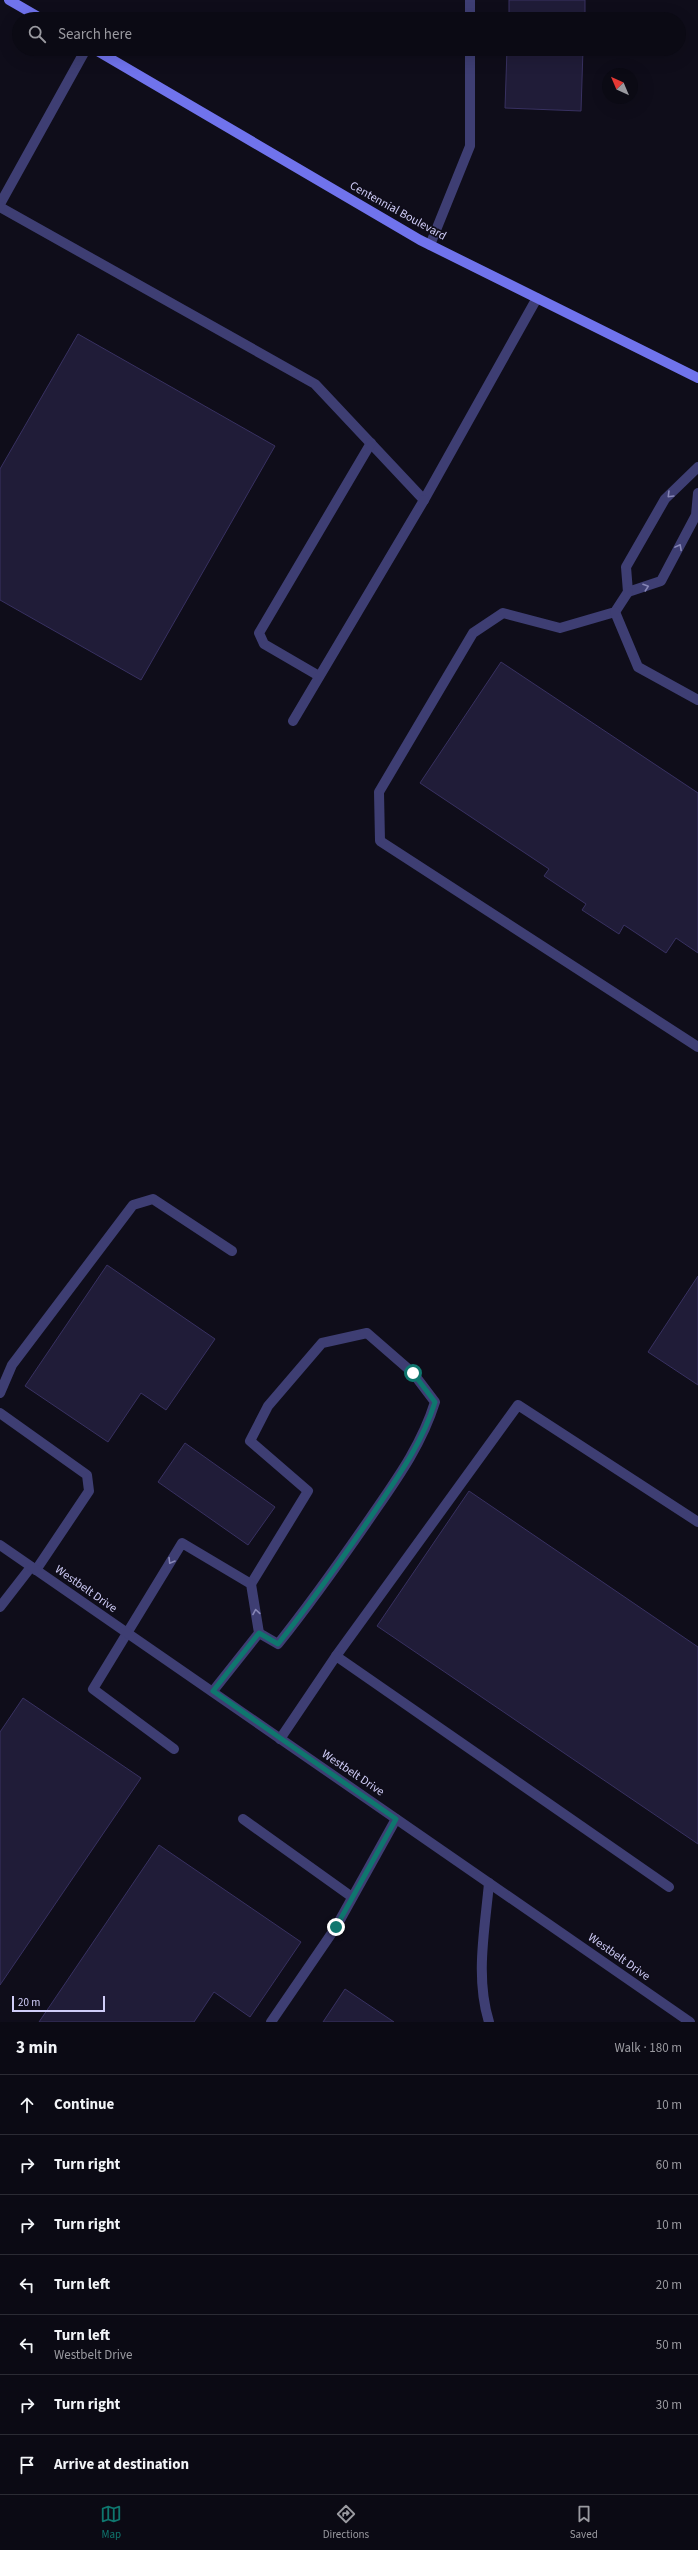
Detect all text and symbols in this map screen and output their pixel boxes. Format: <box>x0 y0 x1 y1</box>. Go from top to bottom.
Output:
search box <box>12 12 686 56</box>
icon: search <box>26 23 48 45</box>
text: Search here <box>58 24 132 45</box>
north arrow <box>602 68 638 104</box>
street label: Centennial Boulevard <box>347 177 449 245</box>
one-way arrow <box>667 490 675 497</box>
one-way arrow <box>675 544 682 551</box>
one-way arrow <box>642 583 649 591</box>
route start <box>404 1364 422 1382</box>
one-way arrow <box>169 1557 176 1564</box>
street label: Westbelt Drive <box>51 1561 121 1617</box>
one-way arrow <box>252 1609 260 1615</box>
street label: Westbelt Drive <box>318 1746 388 1800</box>
route end <box>327 1918 345 1936</box>
street label: Westbelt Drive <box>584 1929 654 1985</box>
scale bar <box>12 1994 105 2013</box>
text: 20 m <box>18 1995 40 2010</box>
text: 3 min <box>16 2036 57 2060</box>
text: Walk · 180 m <box>614 2039 682 2057</box>
icon: ahead <box>16 2094 38 2116</box>
text: Continue <box>54 2094 114 2115</box>
text: 10 m <box>656 2096 682 2114</box>
icon: right <box>16 2154 38 2176</box>
text: Turn right <box>54 2154 120 2175</box>
text: 60 m <box>656 2156 682 2174</box>
icon: right <box>16 2214 38 2236</box>
text: Turn right <box>54 2214 120 2235</box>
text: 10 m <box>656 2216 682 2234</box>
icon: left <box>16 2274 38 2296</box>
text: Turn left <box>54 2274 110 2295</box>
text: 20 m <box>656 2276 682 2294</box>
text: Turn left <box>54 2325 110 2346</box>
icon: left <box>16 2334 38 2356</box>
text: 50 m <box>656 2336 682 2354</box>
text: Westbelt Drive <box>54 2346 132 2364</box>
icon: right <box>16 2394 38 2416</box>
text: Turn right <box>54 2394 120 2415</box>
text: 30 m <box>656 2396 682 2414</box>
icon: arrive <box>16 2454 38 2476</box>
text: Arrive at destination <box>54 2454 189 2475</box>
tab: Map <box>100 2503 122 2542</box>
tab: Directions <box>323 2503 369 2542</box>
tab: Saved <box>570 2503 598 2542</box>

